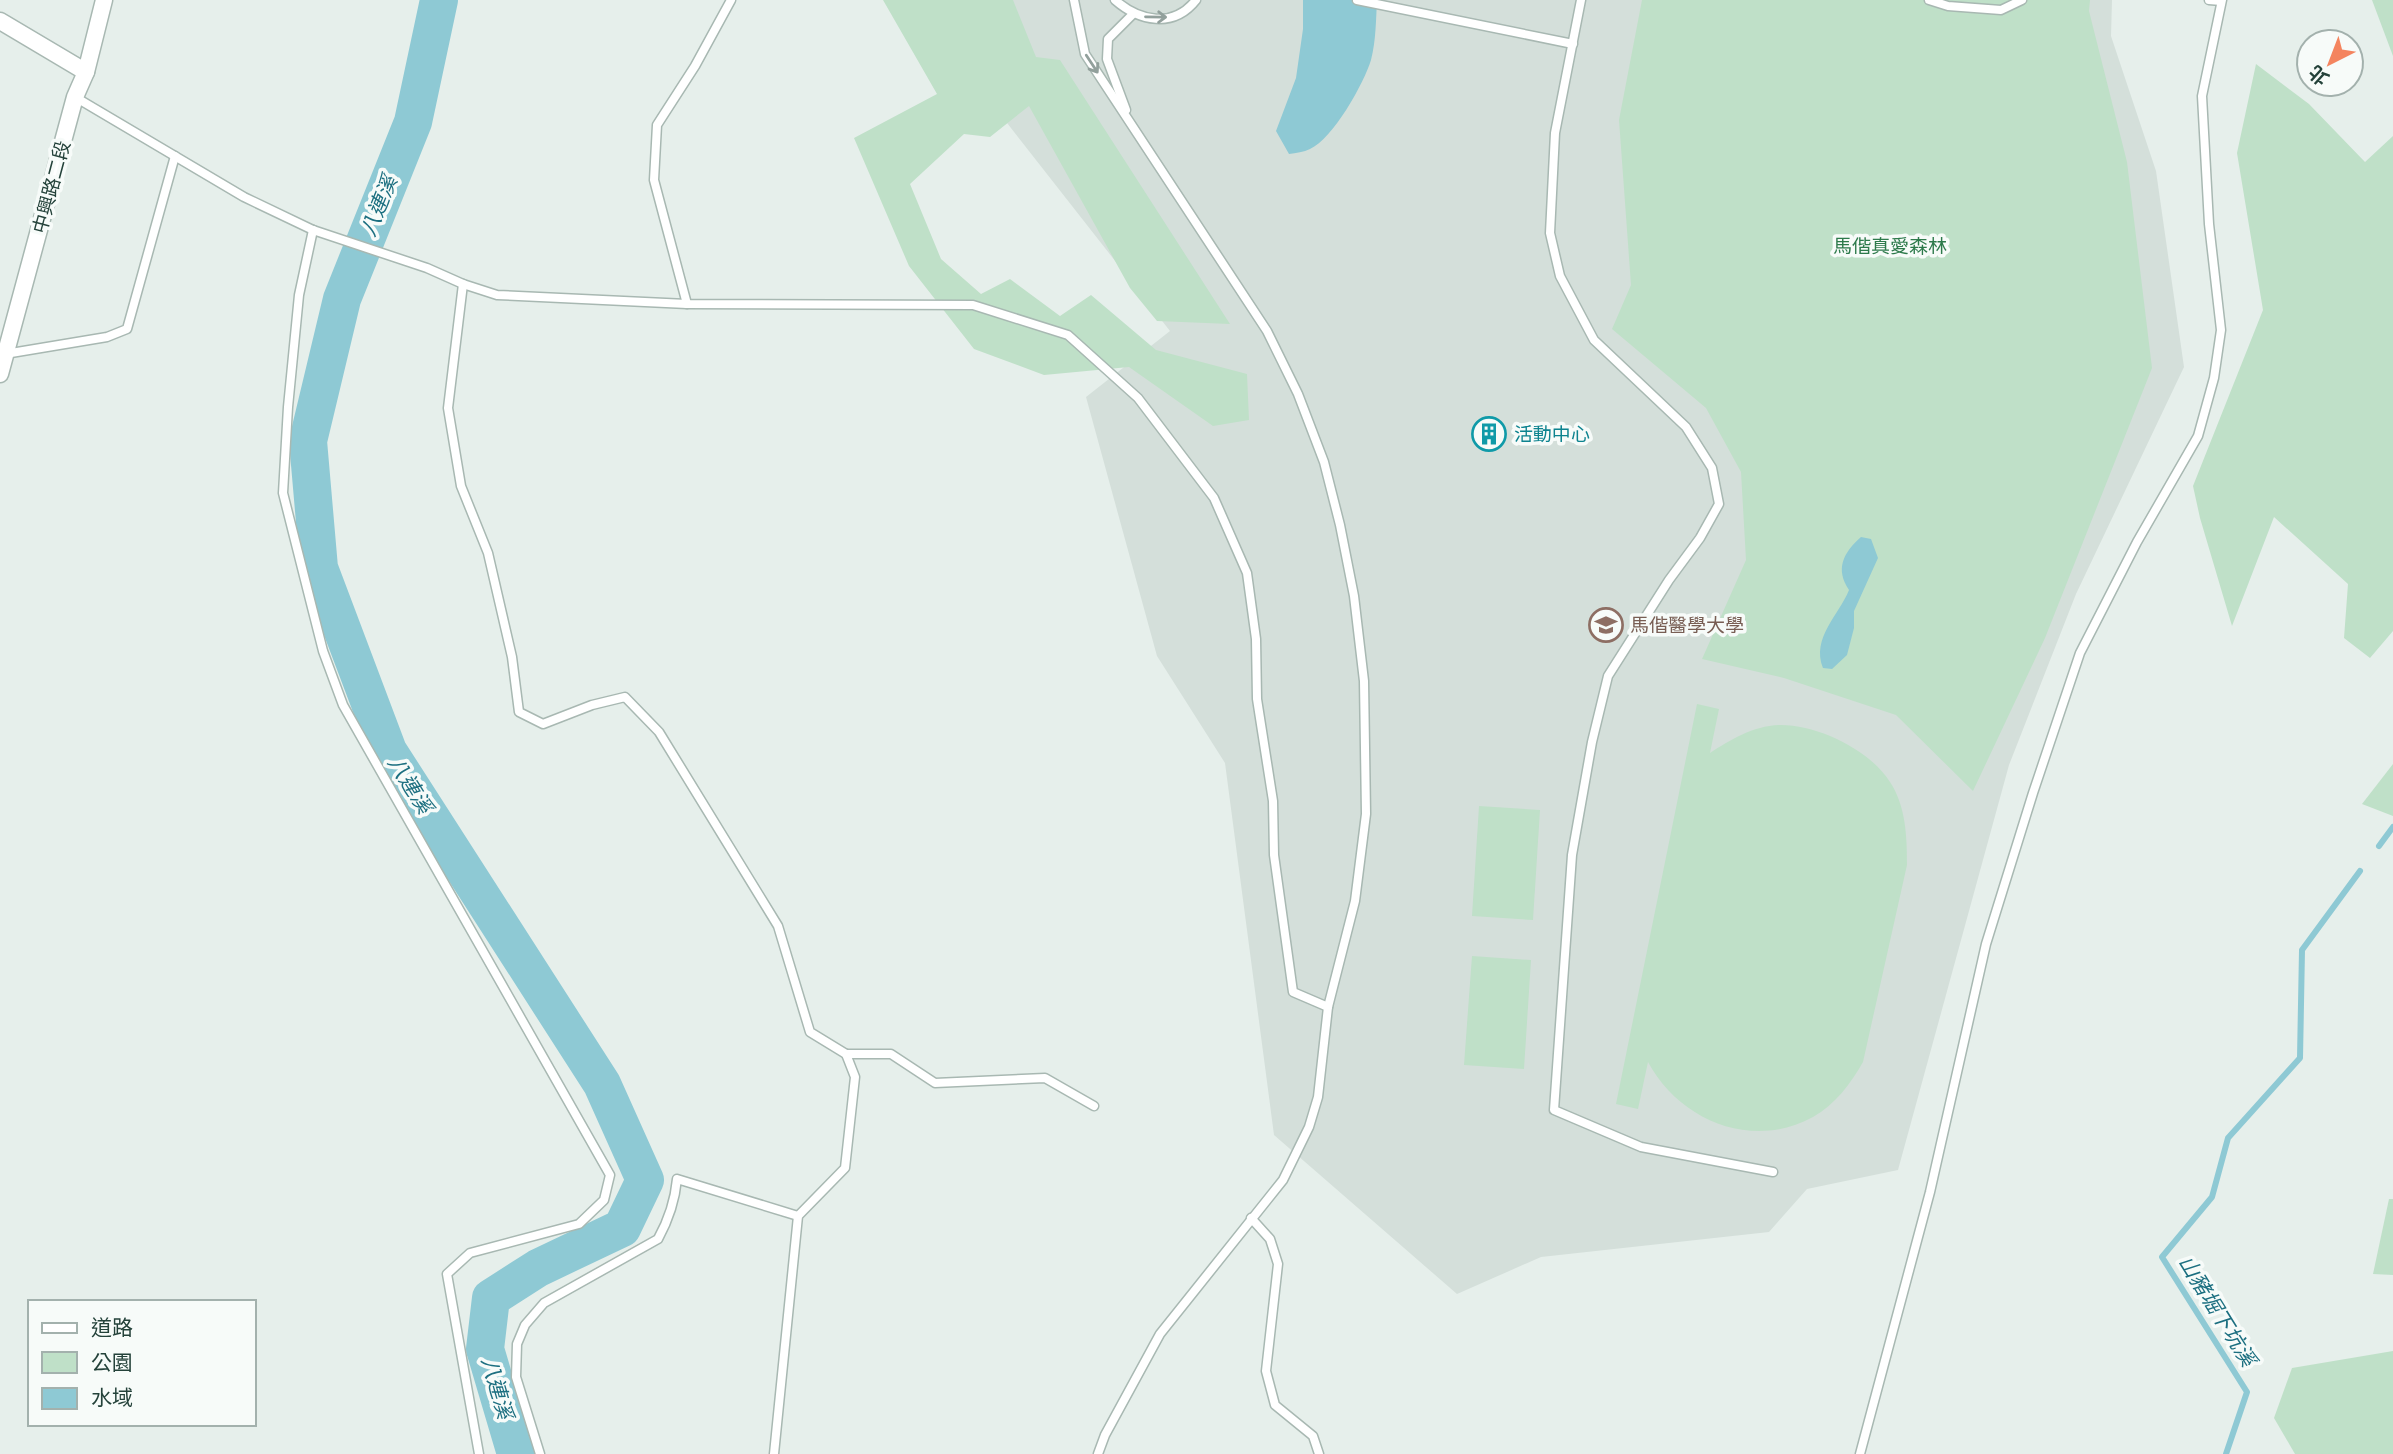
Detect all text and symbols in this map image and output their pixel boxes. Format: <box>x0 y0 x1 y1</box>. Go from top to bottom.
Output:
one-way arrow <box>1144 10 1167 24</box>
north arrow <box>2295 28 2365 98</box>
one-way arrow <box>1085 54 1099 73</box>
text: 北 <box>2304 61 2333 90</box>
street label: 中興路二段 <box>28 138 74 236</box>
water label: 八連溪 <box>355 169 403 240</box>
park label: 馬偕真愛森林 <box>1833 235 1947 257</box>
building icon: 活動中心 <box>1470 415 1508 453</box>
place label: 活動中心 <box>1514 423 1590 445</box>
school or university icon: 馬偕醫學大學 <box>1587 606 1625 644</box>
place label: 馬偕醫學大學 <box>1630 614 1744 636</box>
water label: 八連溪 <box>383 751 439 821</box>
water label: 山豬堀下坑溪 <box>2173 1251 2263 1373</box>
legend <box>28 1300 256 1426</box>
text: 道路 <box>91 1315 133 1340</box>
text: 公園 <box>91 1350 133 1375</box>
water label: 八連溪 <box>477 1354 519 1424</box>
text: 水域 <box>91 1385 133 1410</box>

